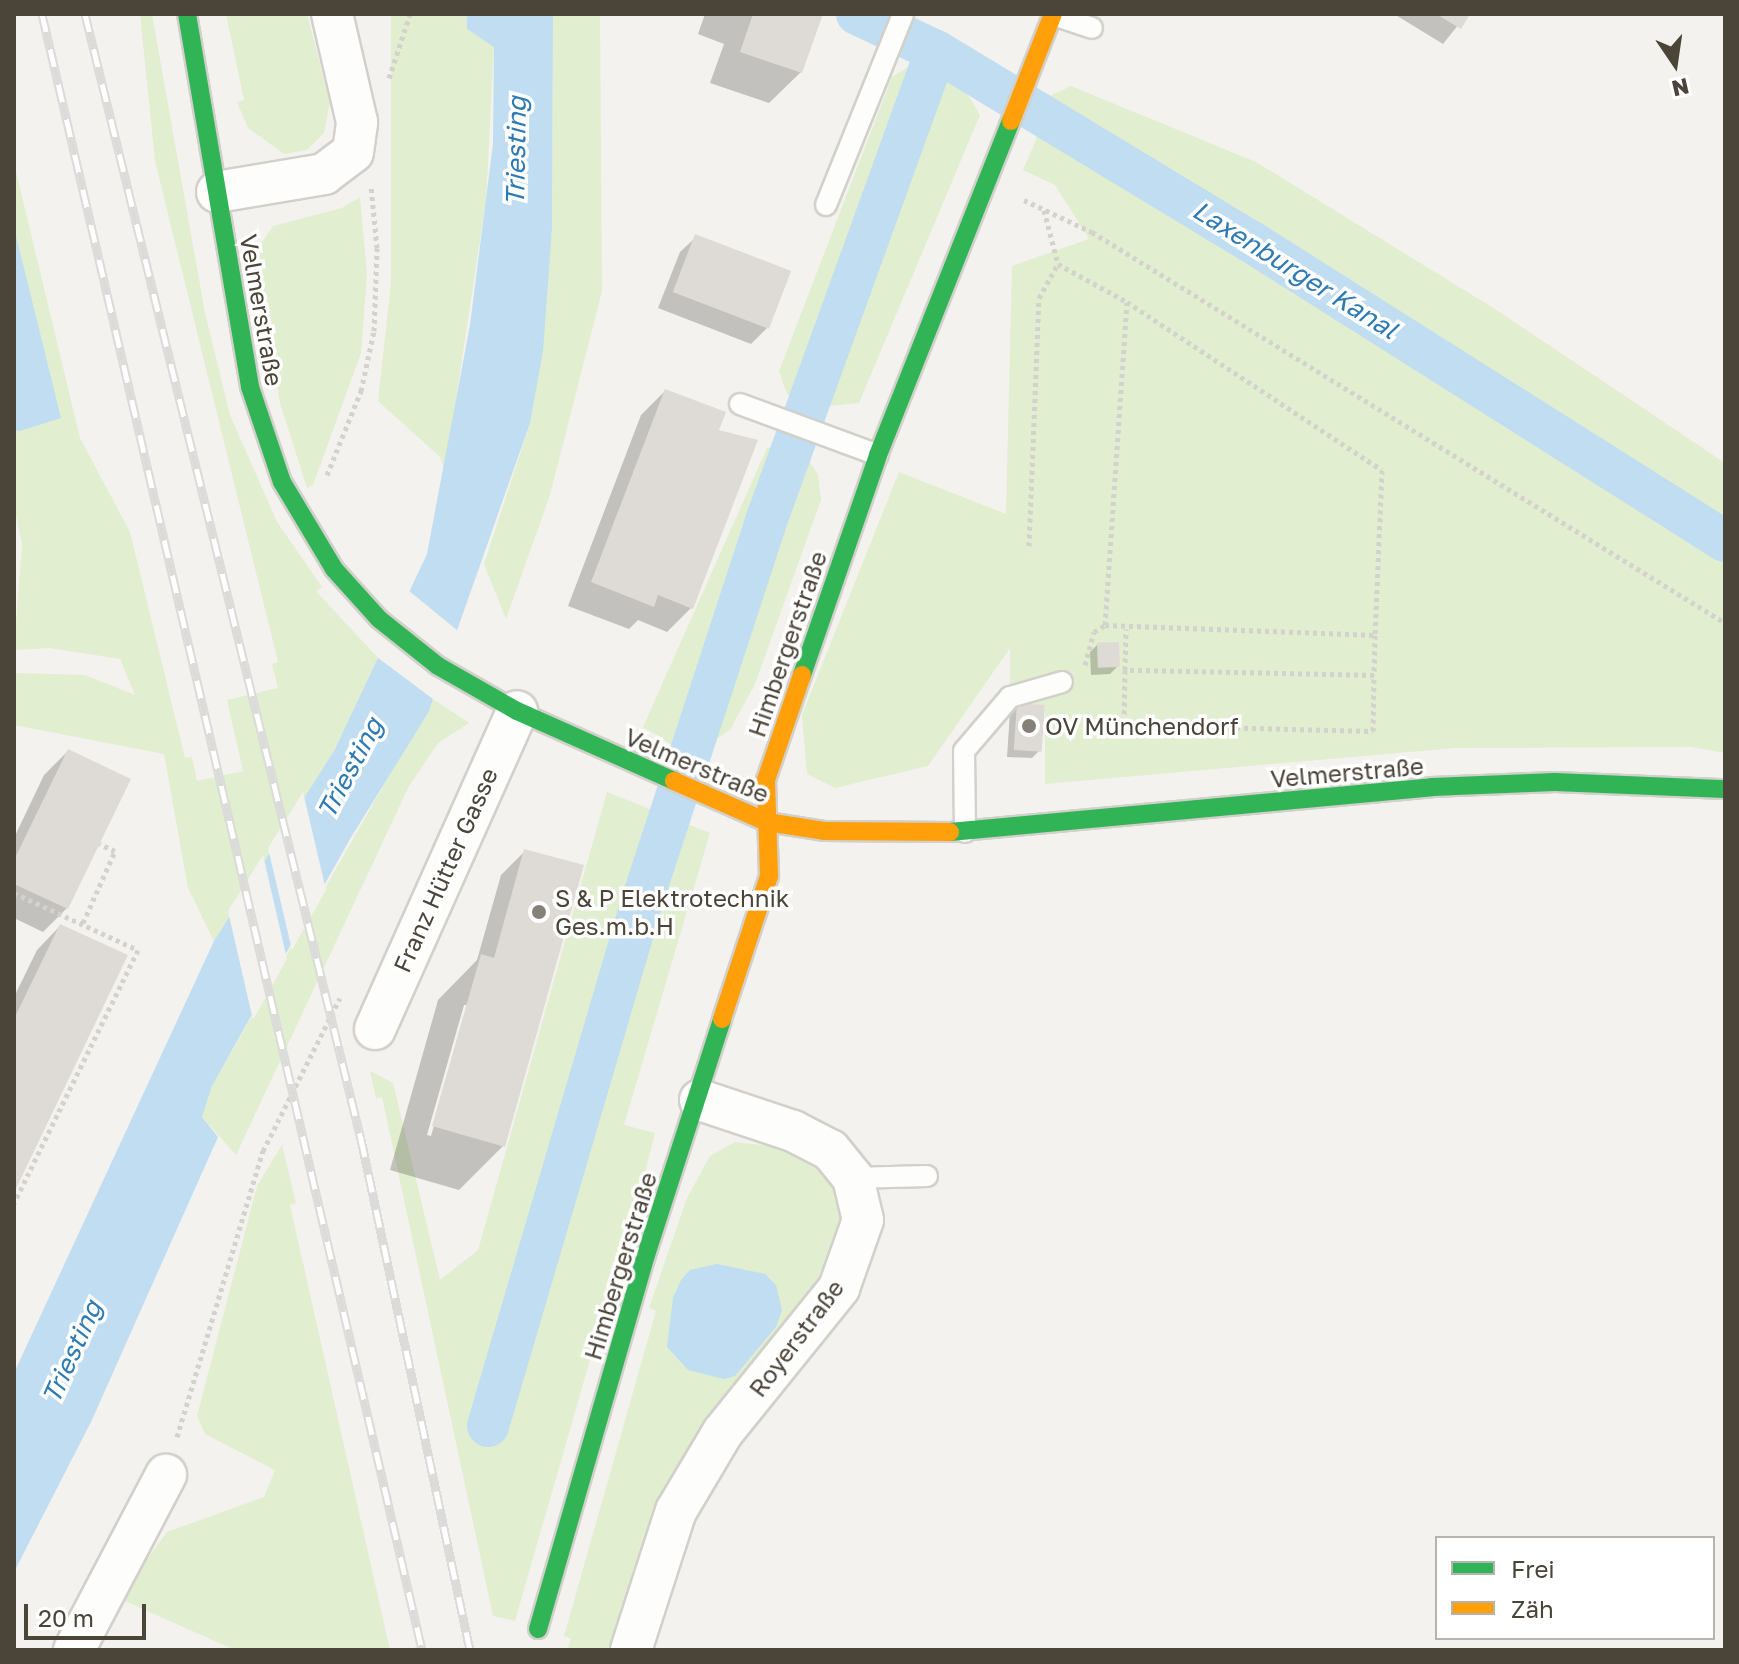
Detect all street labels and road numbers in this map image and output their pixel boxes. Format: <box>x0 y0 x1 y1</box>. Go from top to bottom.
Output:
street label: Velmerstraße <box>234 232 290 388</box>
street label: Himbergerstraße <box>742 547 832 741</box>
street label: Velmerstraße <box>621 722 773 808</box>
street label: Velmerstraße <box>1269 751 1425 793</box>
street label: Franz Hütter Gasse <box>387 763 503 977</box>
street label: Himbergerstraße <box>578 1169 662 1363</box>
street label: Royerstraße <box>743 1274 849 1402</box>

